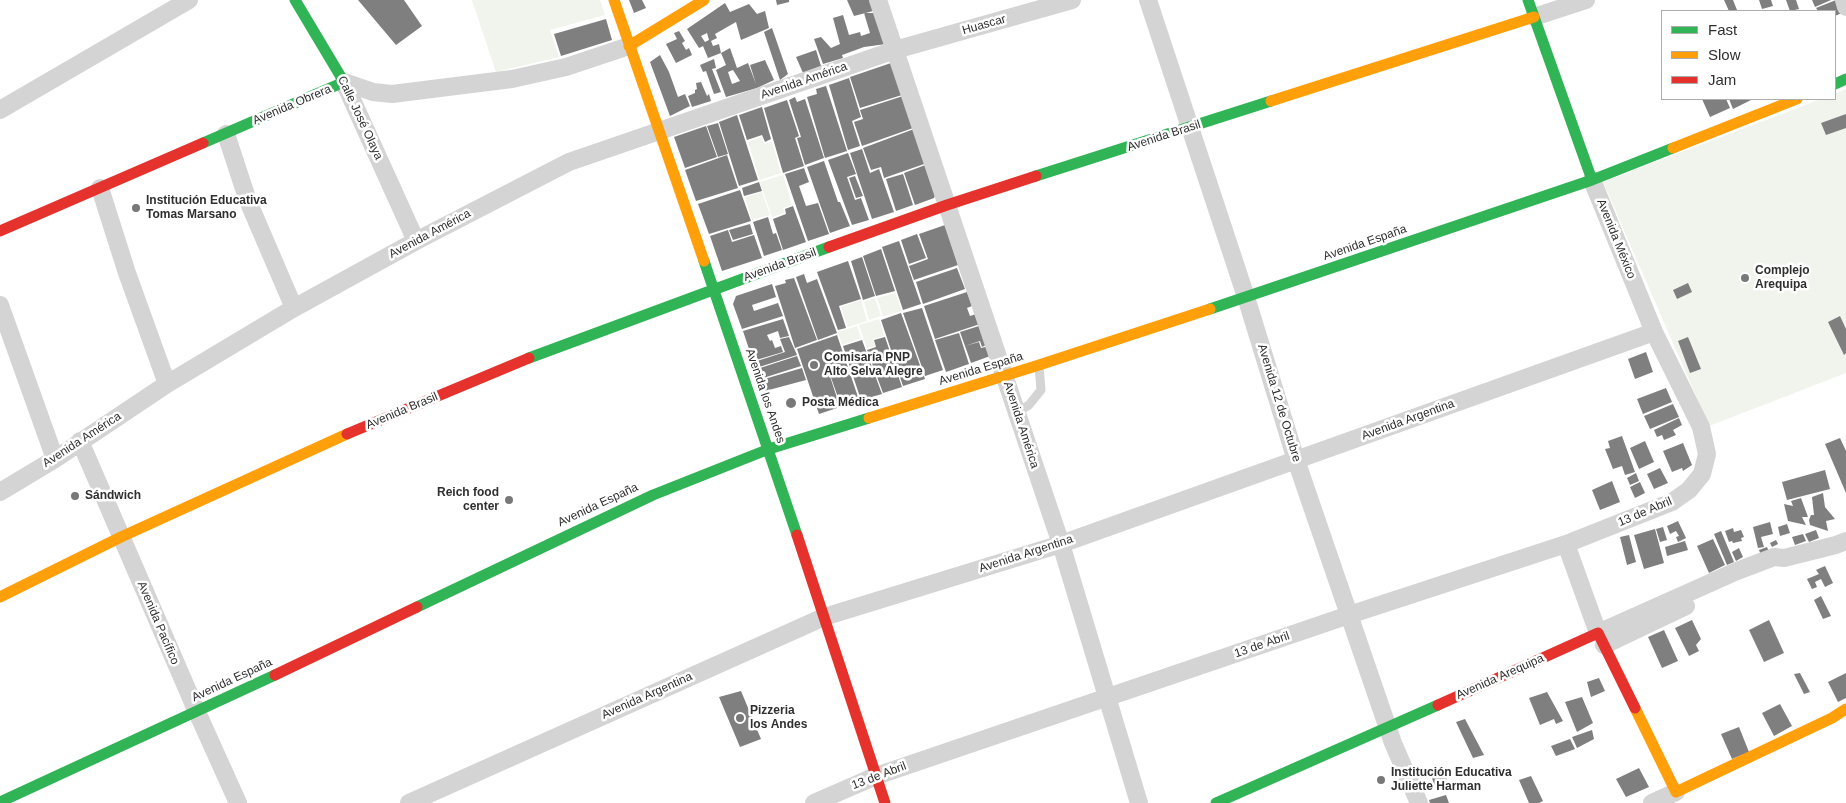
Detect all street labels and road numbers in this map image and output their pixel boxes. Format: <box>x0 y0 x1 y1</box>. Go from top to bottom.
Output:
street label: Huascar <box>961 12 1007 38</box>
street label: Avenida América <box>759 59 849 103</box>
street label: Calle José Olaya <box>334 74 386 162</box>
street label: Avenida Obrera <box>251 82 333 128</box>
street label: Avenida Brasil <box>1125 117 1203 155</box>
street label: Avenida México <box>1593 197 1639 281</box>
street label: Avenida América <box>387 206 473 262</box>
street label: Avenida España <box>1321 222 1409 264</box>
street label: Avenida Brasil <box>742 245 818 285</box>
street label: Avenida 12 de Octubre <box>1254 342 1304 464</box>
street label: Avenida los Andes <box>742 347 788 445</box>
street label: Avenida España <box>937 349 1025 389</box>
street label: Avenida América <box>1000 380 1042 470</box>
street label: Avenida Brasil <box>364 389 440 433</box>
street label: Avenida Argentina <box>1360 397 1456 443</box>
street label: Avenida América <box>40 409 124 471</box>
street label: Avenida España <box>555 480 641 530</box>
street label: 13 de Abril <box>1616 494 1674 530</box>
street label: Avenida Argentina <box>977 532 1075 576</box>
street label: Avenida Pacífico <box>134 579 182 667</box>
street label: 13 de Abril <box>1233 629 1291 661</box>
street label: Avenida Arequipa <box>1454 651 1546 703</box>
street label: Avenida España <box>189 655 275 705</box>
street label: Avenida Argentina <box>599 670 695 722</box>
street label: 13 de Abril <box>850 759 908 793</box>

